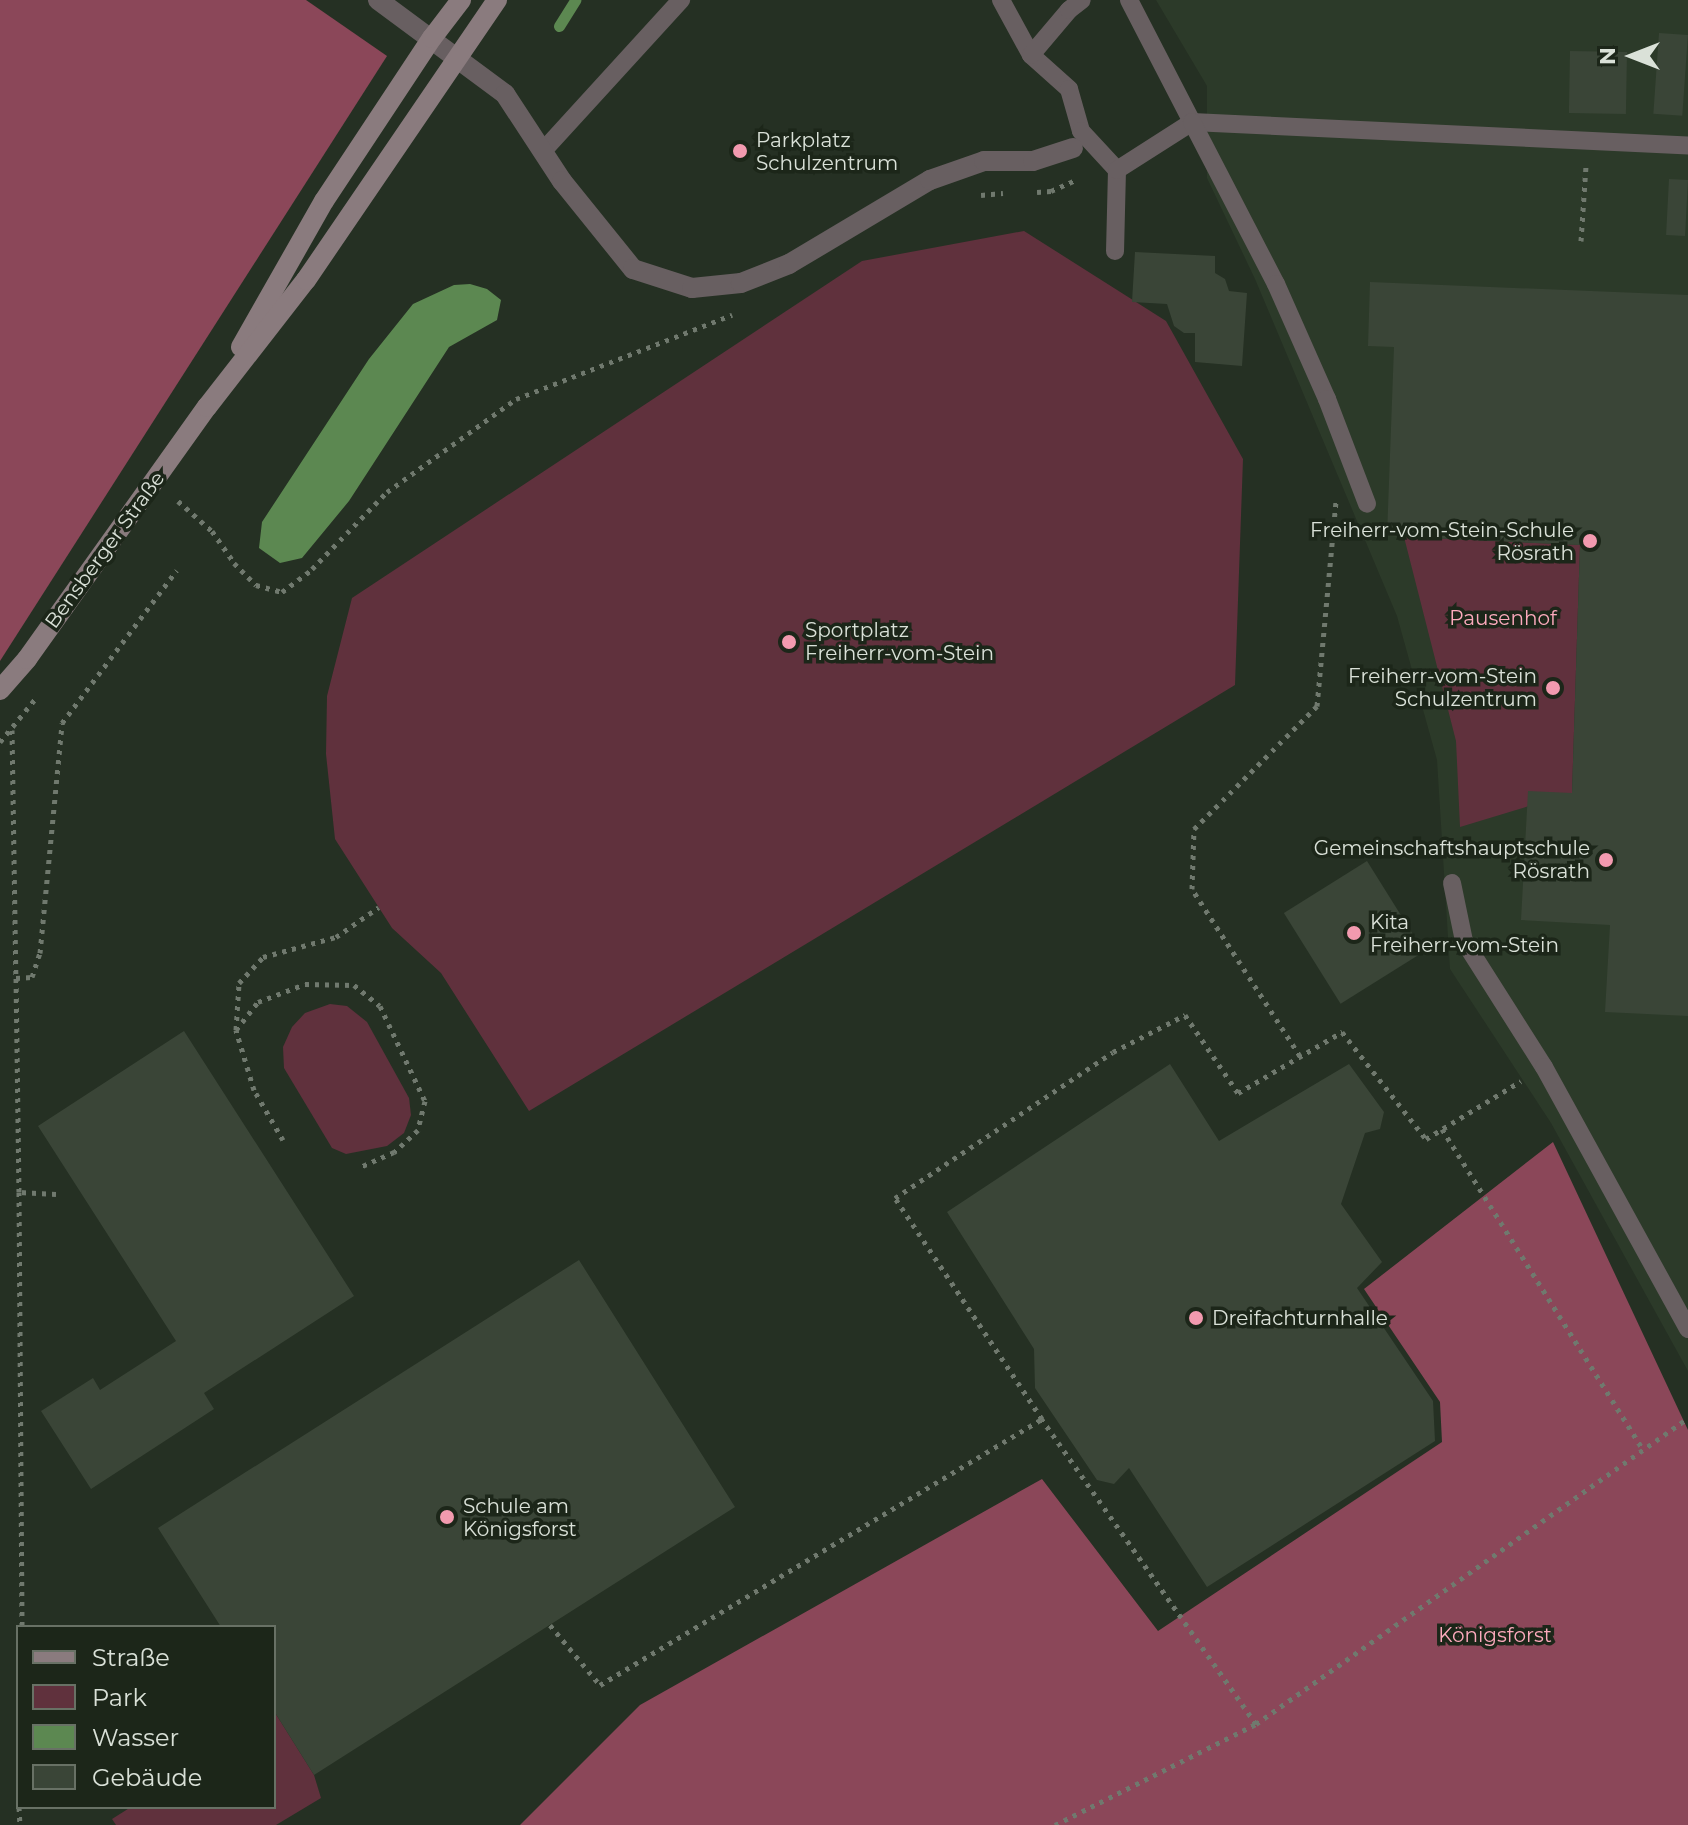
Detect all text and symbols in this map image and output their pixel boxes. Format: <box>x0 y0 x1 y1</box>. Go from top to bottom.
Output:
north arrow <box>1592 16 1672 96</box>
text: N <box>1594 47 1621 65</box>
place label: Parkplatz Schulzentrum <box>756 128 898 175</box>
marker: Parkplatz Schulzentrum <box>731 142 749 160</box>
street label: Bensberger Straße <box>40 467 170 633</box>
place label: Freiherr-vom-Stein-Schule Rösrath <box>1310 518 1574 565</box>
marker: Freiherr-vom-Stein-Schule Rösrath <box>1581 532 1599 550</box>
park label: Pausenhof <box>1449 606 1557 630</box>
place label: Sportplatz Freiherr-vom-Stein <box>805 618 994 665</box>
marker: Sportplatz Freiherr-vom-Stein <box>780 633 798 651</box>
place label: Freiherr-vom-Stein Schulzentrum <box>1348 664 1537 711</box>
marker: Freiherr-vom-Stein Schulzentrum <box>1544 679 1562 697</box>
place label: Gemeinschaftshauptschule Rösrath <box>1314 836 1590 883</box>
marker: Gemeinschaftshauptschule Rösrath <box>1597 851 1615 869</box>
place label: Kita Freiherr-vom-Stein <box>1370 910 1559 957</box>
marker: Kita Freiherr-vom-Stein <box>1345 924 1363 942</box>
place label: Dreifachturnhalle <box>1212 1306 1388 1330</box>
marker: Dreifachturnhalle <box>1187 1309 1205 1327</box>
place label: Schule am Königsforst <box>463 1494 577 1541</box>
marker: Schule am Königsforst <box>438 1508 456 1526</box>
park label: Königsforst <box>1438 1623 1552 1647</box>
legend <box>16 1625 276 1809</box>
text: Straße <box>92 1643 170 1672</box>
text: Park <box>92 1683 147 1712</box>
text: Wasser <box>92 1723 179 1752</box>
text: Gebäude <box>92 1763 202 1792</box>

